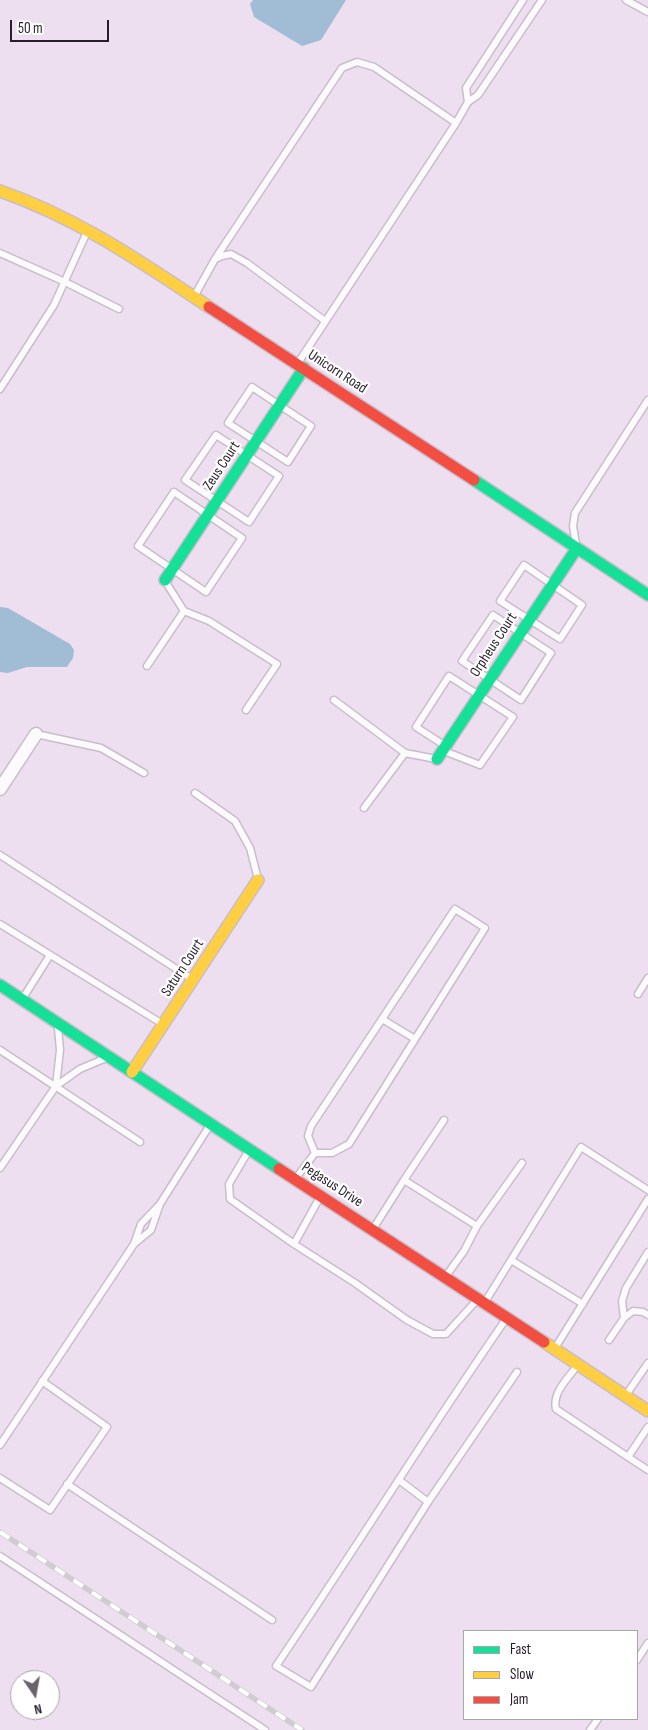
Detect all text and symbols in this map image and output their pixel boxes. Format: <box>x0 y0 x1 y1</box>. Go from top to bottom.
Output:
scale bar <box>12 10 111 42</box>
text: 50 m <box>18 19 43 38</box>
street label: Unicorn Road <box>304 346 370 398</box>
street label: Zeus Court <box>200 438 244 494</box>
street label: Orpheus Court <box>467 609 521 681</box>
street label: Saturn Court <box>158 936 208 1000</box>
street label: Pegasus Drive <box>298 1159 366 1211</box>
legend <box>463 1630 638 1720</box>
text: Fast <box>510 1640 531 1659</box>
text: Slow <box>510 1665 534 1684</box>
north arrow <box>10 1670 60 1720</box>
text: Jam <box>510 1690 528 1709</box>
text: N <box>33 1700 43 1718</box>

